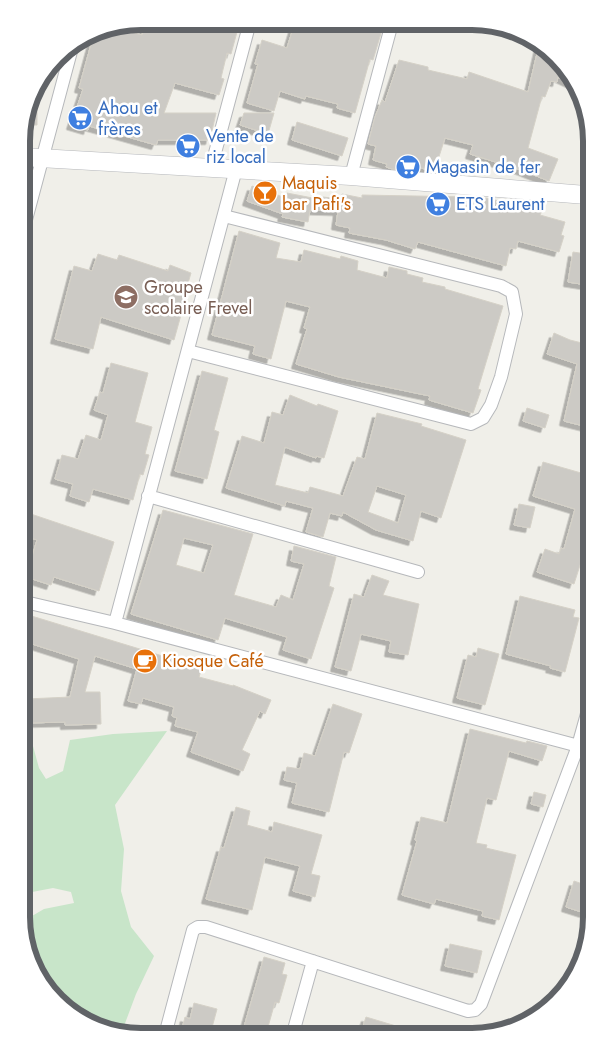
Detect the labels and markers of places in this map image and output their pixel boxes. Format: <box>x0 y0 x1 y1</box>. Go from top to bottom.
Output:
place label: Ahou et frères <box>98 95 158 142</box>
supermarket icon: Ahou et frères <box>67 105 93 131</box>
place label: Vente de riz local <box>206 123 274 170</box>
supermarket icon: Vente de riz local <box>175 133 201 159</box>
supermarket icon: Magasin de fer <box>395 154 421 180</box>
place label: Magasin de fer <box>426 154 541 180</box>
place label: Maquis bar Pafi's <box>282 170 351 217</box>
bar icon: Maquis bar Pafi's <box>252 180 278 206</box>
supermarket icon: ETS Laurent <box>425 191 451 217</box>
place label: ETS Laurent <box>456 191 545 217</box>
place label: Groupe scolaire Frevel <box>144 274 252 321</box>
school or university icon: Groupe scolaire Frevel <box>113 284 139 310</box>
cafe icon: Kiosque Café <box>132 648 158 674</box>
place label: Kiosque Café <box>162 648 264 674</box>

